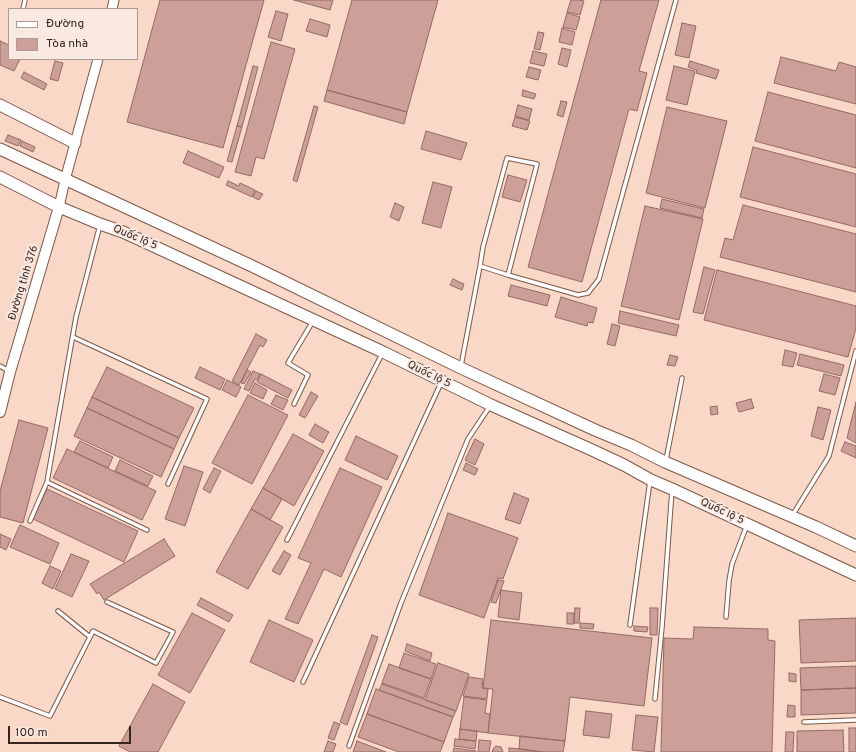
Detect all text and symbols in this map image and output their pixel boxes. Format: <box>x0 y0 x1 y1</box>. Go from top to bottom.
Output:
legend <box>8 8 138 60</box>
text: Đường <box>46 16 84 32</box>
text: Tòa nhà <box>46 36 88 52</box>
street label: Quốc lộ 5 <box>111 223 159 253</box>
street label: Đường tỉnh 376 <box>6 244 42 322</box>
street label: Quốc lộ 5 <box>405 359 453 391</box>
street label: Quốc lộ 5 <box>698 496 746 528</box>
scale bar <box>10 718 133 744</box>
text: 100 m <box>15 725 48 741</box>

